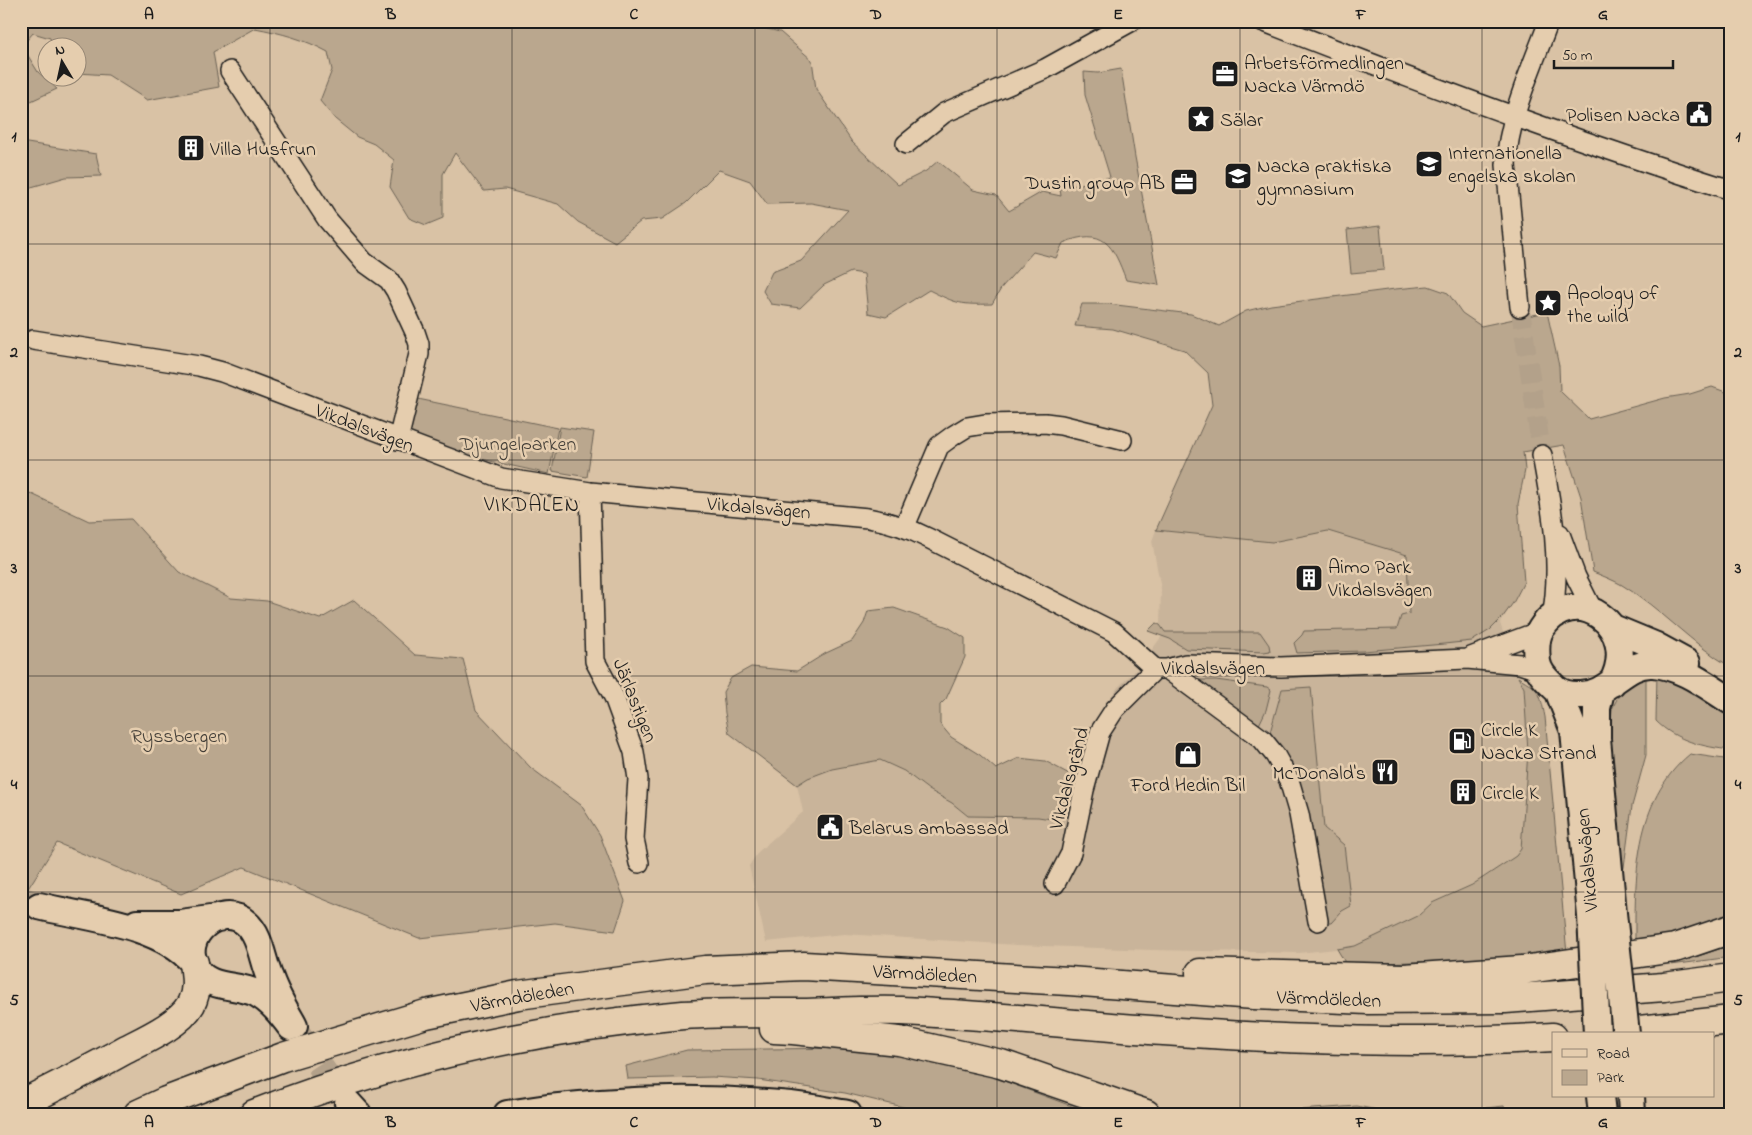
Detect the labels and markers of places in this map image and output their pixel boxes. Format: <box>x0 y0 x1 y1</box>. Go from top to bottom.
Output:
place label: Arbetsförmedlingen Nacka Värmdö <box>1244 50 1404 102</box>
office icon: Arbetsförmedlingen Nacka Värmdö <box>1210 59 1240 89</box>
public building icon: Polisen Nacka <box>1684 99 1714 129</box>
place label: Polisen Nacka <box>1566 102 1680 131</box>
place icon: Sälar <box>1186 104 1216 134</box>
place label: Sälar <box>1220 107 1264 136</box>
building icon: Villa Husfrun <box>176 133 206 163</box>
place label: Villa Husfrun <box>209 136 316 165</box>
place label: Internationella engelska skolan <box>1448 140 1576 193</box>
school or university icon: Internationella engelska skolan <box>1414 149 1444 179</box>
place label: Nacka praktiska gymnasium <box>1256 153 1391 206</box>
school or university icon: Nacka praktiska gymnasium <box>1223 161 1253 191</box>
office icon: Dustin group AB <box>1169 167 1199 197</box>
place label: Dustin group AB <box>1024 170 1165 200</box>
place label: Apology of the wild <box>1567 280 1659 332</box>
place icon: Apology of the wild <box>1533 288 1563 318</box>
place label: Aimo Park Vikdalsvägen <box>1327 554 1432 607</box>
building icon: Aimo Park Vikdalsvägen <box>1294 563 1324 593</box>
place label: Circle K Nacka Strand <box>1481 717 1596 769</box>
fuel station icon: Circle K Nacka Strand <box>1447 726 1477 756</box>
shop icon: Ford Hedin Bil <box>1173 740 1203 770</box>
restaurant icon: McDonald's <box>1370 757 1400 787</box>
place label: McDonald's <box>1272 760 1366 789</box>
place label: Ford Hedin Bil <box>1130 772 1245 801</box>
building icon: Circle K <box>1448 777 1478 807</box>
place label: Circle K <box>1482 780 1539 809</box>
public building icon: Belarus ambassad <box>815 812 845 842</box>
place label: Belarus ambassad <box>848 815 1008 844</box>

